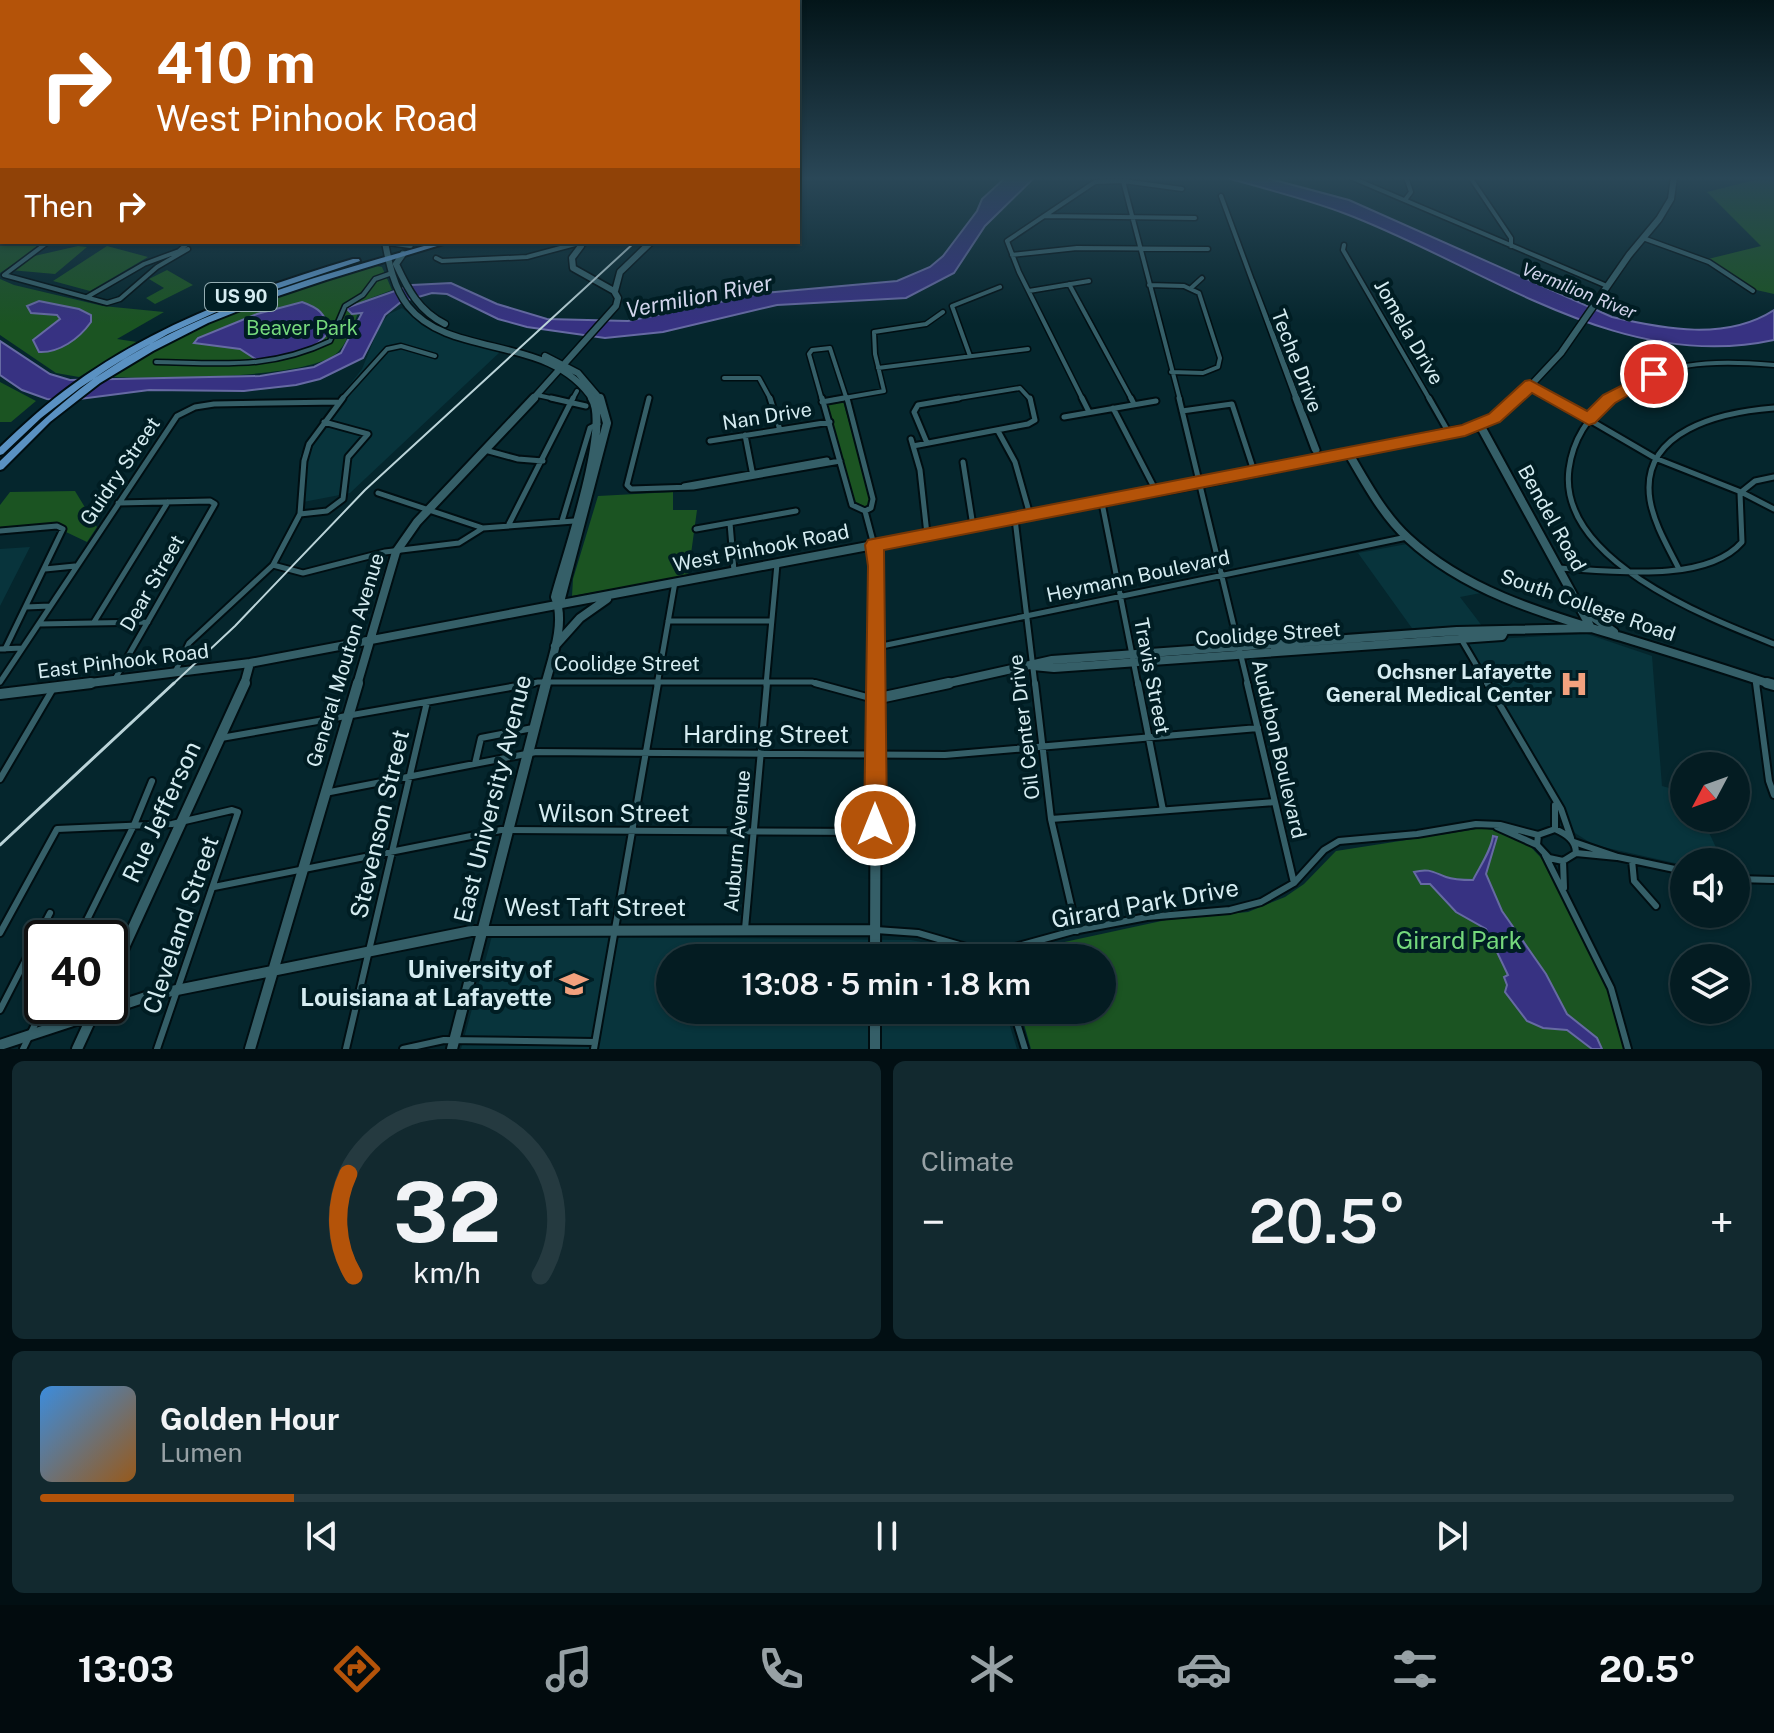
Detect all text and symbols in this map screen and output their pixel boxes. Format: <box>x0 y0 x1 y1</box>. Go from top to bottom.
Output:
text: 410 m <box>156 30 316 96</box>
icon: right <box>24 32 128 136</box>
text: West Pinhook Road <box>156 97 478 139</box>
icon: right <box>109 184 153 228</box>
text: Then <box>24 188 93 224</box>
water label: Vermilion River <box>1519 258 1640 323</box>
water label: Vermilion River <box>624 269 775 323</box>
street label: Jomela Drive <box>1369 275 1449 389</box>
road number: US 90 <box>205 283 277 311</box>
street label: Teche Drive <box>1266 306 1328 416</box>
park label: Beaver Park <box>246 316 358 340</box>
pin <box>1620 340 1688 408</box>
icon: arrive <box>1632 352 1676 396</box>
street label: Nan Drive <box>721 397 813 435</box>
street label: Guidry Street <box>75 412 165 530</box>
street label: Bendel Road <box>1513 461 1591 575</box>
street label: West Pinhook Road <box>671 519 851 577</box>
street label: Dear Street <box>115 531 189 635</box>
street label: Heymann Boulevard <box>1044 545 1232 607</box>
street label: General Mouton Avenue <box>301 550 389 770</box>
street label: South College Road <box>1497 564 1679 646</box>
street label: Travis Street <box>1129 616 1175 736</box>
street label: Coolidge Street <box>1194 617 1342 651</box>
street label: East Pinhook Road <box>36 639 210 683</box>
street label: Coolidge Street <box>554 652 700 676</box>
street label: Oil Center Drive <box>1003 653 1045 801</box>
street label: Audubon Boulevard <box>1247 657 1311 841</box>
place label: Ochsner Lafayette General Medical Center <box>1326 660 1552 707</box>
hospital icon: Ochsner Lafayette General Medical Center <box>1559 669 1589 699</box>
street label: East University Avenue <box>448 672 536 926</box>
street label: Harding Street <box>683 720 849 748</box>
street label: Stevenson Street <box>344 727 414 921</box>
street label: Rue Jefferson <box>116 737 206 887</box>
north arrow <box>1670 752 1750 832</box>
map controls <box>1670 752 1750 1024</box>
street label: Auburn Avenue <box>719 769 755 913</box>
position arrow <box>833 783 917 867</box>
street label: Wilson Street <box>538 799 690 827</box>
street label: Cleveland Street <box>136 832 224 1017</box>
button: sound <box>1670 848 1750 928</box>
street label: Girard Park Drive <box>1049 873 1241 933</box>
street label: West Taft Street <box>504 893 686 921</box>
speed limit sign: 40 <box>24 920 128 1024</box>
park label: Girard Park <box>1396 926 1522 954</box>
button: layers <box>1670 944 1750 1024</box>
place label: University of Louisiana at Lafayette <box>300 955 552 1011</box>
text: 13:08 · 5 min · 1.8 km <box>741 966 1031 1002</box>
school or university icon: University of Louisiana at Lafayette <box>559 969 589 999</box>
text: Climate <box>921 1146 1014 1177</box>
text: 32 <box>392 1163 501 1261</box>
text: 20.5° <box>1249 1186 1406 1257</box>
text: − <box>921 1196 945 1248</box>
text: + <box>1710 1196 1734 1248</box>
text: km/h <box>413 1256 480 1289</box>
text: Golden Hour <box>160 1401 339 1437</box>
text: Lumen <box>160 1437 243 1468</box>
icon: previous <box>300 1514 344 1558</box>
icon: pause <box>865 1514 909 1558</box>
icon: next <box>1430 1514 1474 1558</box>
icon: directions <box>329 1641 385 1697</box>
icon: music <box>541 1641 597 1697</box>
icon: phone <box>753 1641 809 1697</box>
icon: climate <box>964 1641 1020 1697</box>
icon: car <box>1176 1641 1232 1697</box>
icon: filters <box>1387 1641 1443 1697</box>
text: 13:03 <box>78 1648 174 1690</box>
text: 20.5° <box>1599 1648 1696 1690</box>

